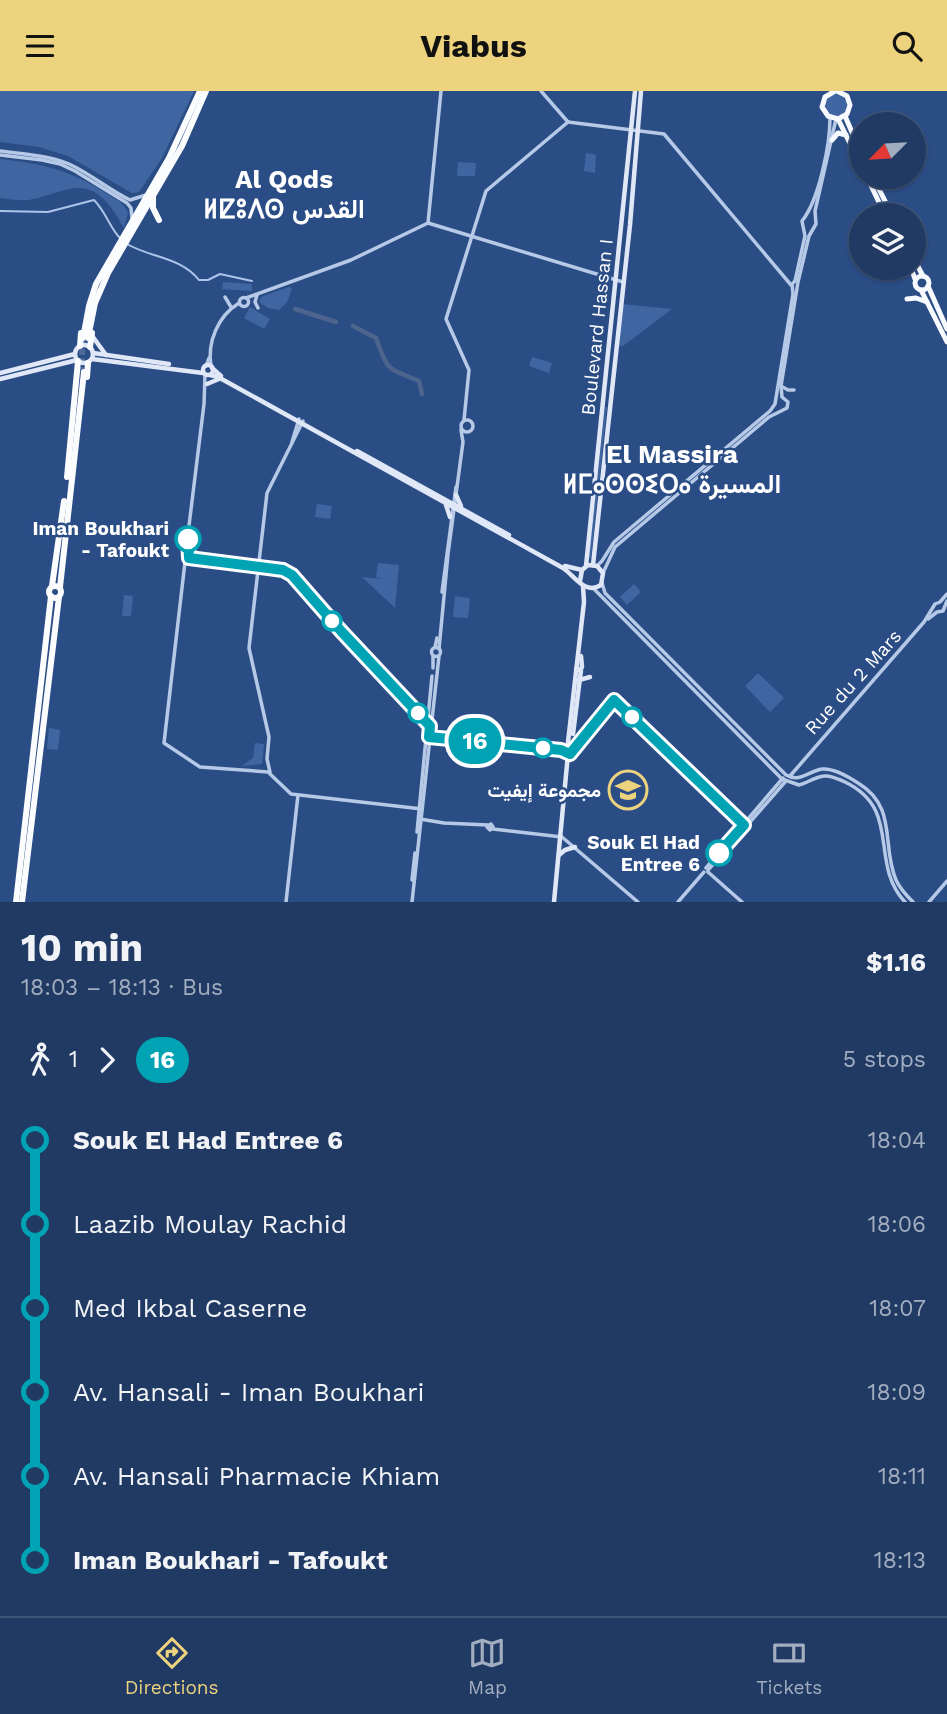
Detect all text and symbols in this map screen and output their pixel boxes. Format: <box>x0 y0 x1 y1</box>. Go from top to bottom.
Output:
icon: menu <box>21 27 59 65</box>
text: Viabus <box>420 27 527 65</box>
icon: search <box>888 27 926 65</box>
north arrow <box>849 112 926 189</box>
map controls <box>849 112 926 280</box>
district label: Al Qods ⵍⵇⵓⴷⵙ القدس <box>203 164 365 225</box>
button: layers <box>849 203 926 280</box>
street label: Boulevard Hassan I <box>576 238 618 416</box>
district label: El Massira ⵍⵎⴰⵙⵙⵉⵔⴰ المسيرة <box>563 439 781 500</box>
place label: Iman Boukhari - Tafoukt <box>32 517 170 562</box>
marker: Iman Boukhari - Tafoukt <box>175 526 201 552</box>
unlabelled marker <box>322 611 342 631</box>
street label: Rue du 2 Mars <box>800 625 906 739</box>
unlabelled marker <box>408 703 428 723</box>
unlabelled marker <box>622 707 642 727</box>
line badge: 16 <box>444 718 506 764</box>
text: 16 <box>462 727 488 755</box>
unlabelled marker <box>533 738 553 758</box>
school or university icon: مجموعة إيفيت <box>607 769 649 811</box>
place label: مجموعة إيفيت <box>487 779 601 803</box>
place label: Souk El Had Entree 6 <box>587 831 700 876</box>
marker: Souk El Had Entree 6 <box>706 840 732 866</box>
text: 10 min <box>21 926 143 970</box>
text: $1.16 <box>866 947 926 977</box>
text: 18:03 – 18:13 · Bus <box>21 974 223 1001</box>
icon: walk <box>21 1041 59 1079</box>
icon: forward <box>88 1041 126 1079</box>
text: 1 <box>69 1046 78 1073</box>
text: 16 <box>150 1046 175 1074</box>
text: 5 stops <box>843 1046 926 1073</box>
text: Souk El Had Entree 6 <box>73 1125 343 1155</box>
text: 18:04 <box>868 1127 926 1154</box>
text: Laazib Moulay Rachid <box>73 1209 347 1239</box>
text: 18:06 <box>868 1211 926 1238</box>
text: Med Ikbal Caserne <box>73 1293 307 1323</box>
text: 18:07 <box>869 1295 926 1322</box>
text: Av. Hansali - Iman Boukhari <box>73 1377 424 1407</box>
text: 18:09 <box>868 1379 926 1406</box>
text: Av. Hansali Pharmacie Khiam <box>73 1461 440 1491</box>
text: 18:11 <box>878 1463 926 1490</box>
text: Iman Boukhari - Tafoukt <box>73 1545 388 1575</box>
text: 18:13 <box>874 1547 926 1574</box>
tab: Directions <box>125 1634 219 1699</box>
tab: Map <box>468 1634 507 1699</box>
tab: Tickets <box>756 1634 822 1699</box>

